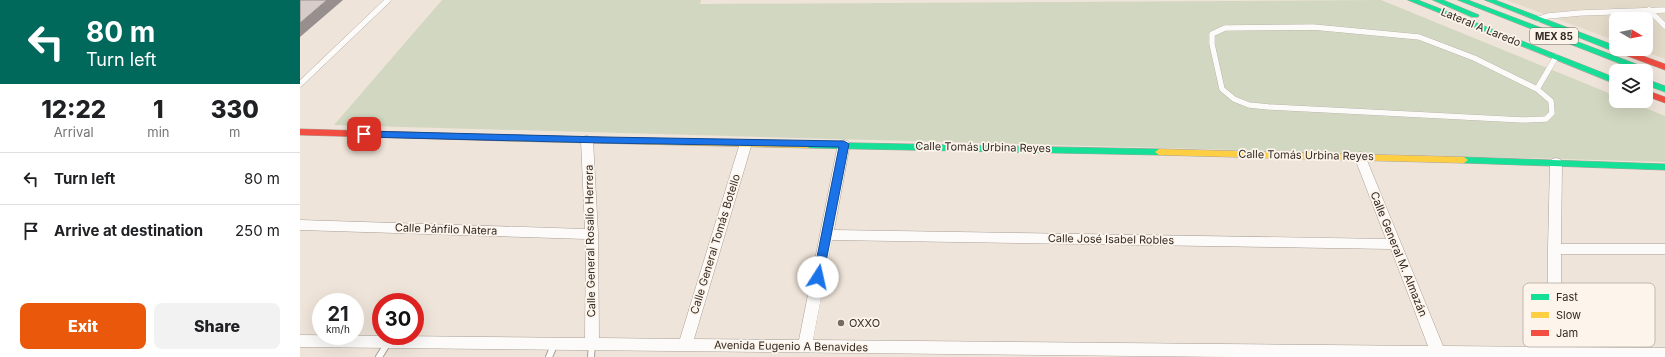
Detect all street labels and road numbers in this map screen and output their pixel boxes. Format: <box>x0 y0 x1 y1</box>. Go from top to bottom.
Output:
street label: Lateral A Laredo <box>1439 5 1523 50</box>
road number: MEX 85 <box>1530 28 1578 44</box>
street label: Calle Tomás Urbina Reyes <box>915 139 1051 155</box>
street label: Calle Tomás Urbina Reyes <box>1238 147 1374 163</box>
street label: Calle General Rosalío Herrera <box>582 165 598 317</box>
street label: Calle General Tomás Botello <box>687 172 743 316</box>
street label: Calle General M. Almazán <box>1367 189 1431 319</box>
street label: Calle Pánfilo Natera <box>395 220 497 238</box>
street label: Calle José Isabel Robles <box>1048 231 1174 247</box>
street label: Avenida Eugenio A Benavides <box>714 338 868 354</box>

